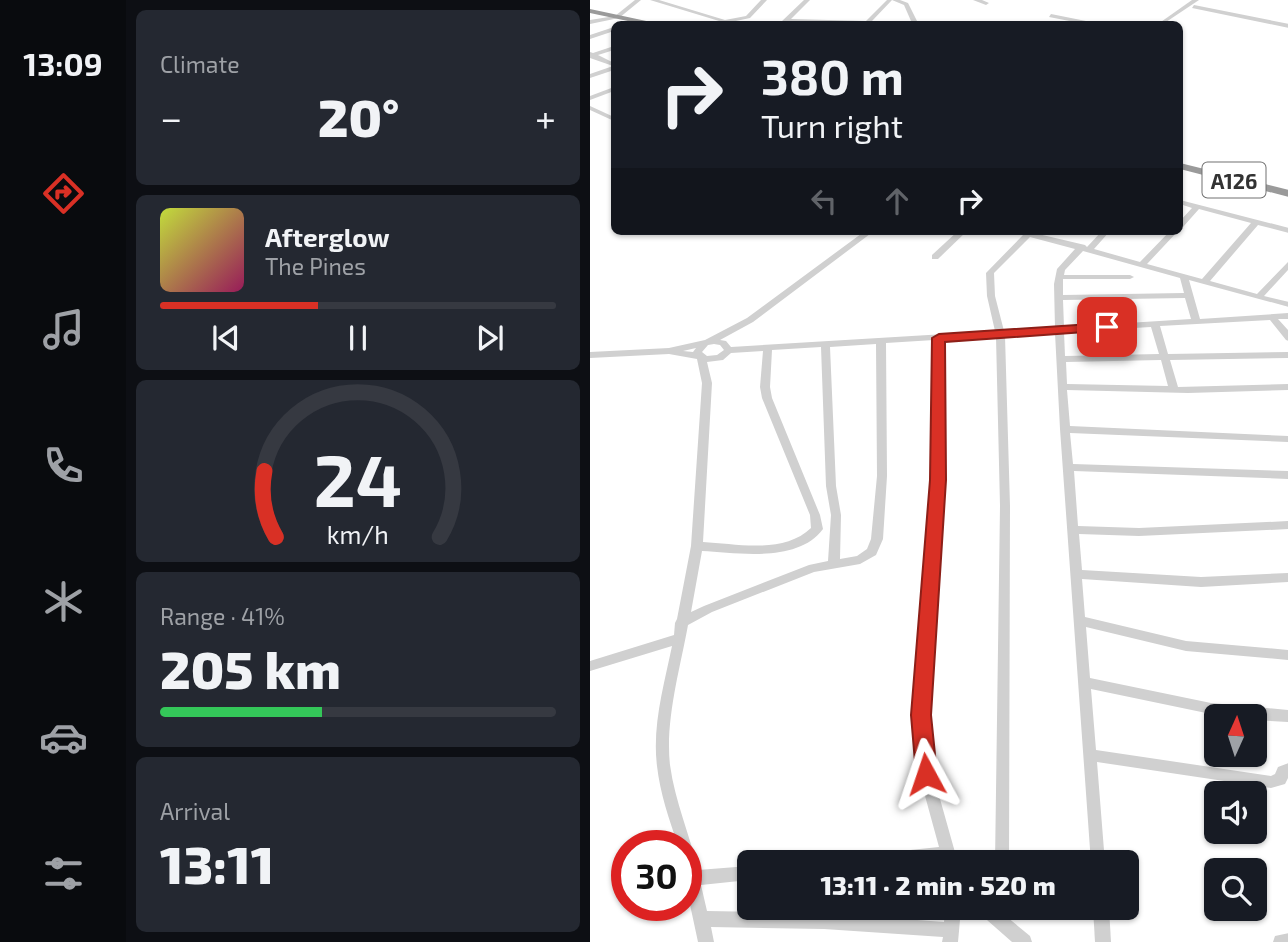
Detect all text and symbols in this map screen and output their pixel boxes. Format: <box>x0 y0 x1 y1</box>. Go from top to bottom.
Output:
text: 13:09 <box>23 44 103 82</box>
text: 380 m <box>761 46 904 105</box>
icon: right <box>646 49 737 140</box>
text: Climate <box>160 50 240 78</box>
text: 20° <box>318 85 399 147</box>
text: − <box>160 94 182 140</box>
text: + <box>535 94 556 140</box>
text: Turn right <box>761 106 903 144</box>
road number: A126 <box>1202 162 1266 198</box>
icon: directions <box>39 169 88 218</box>
icon: left <box>805 182 843 220</box>
icon: ahead <box>878 182 916 220</box>
icon: right <box>951 182 989 220</box>
text: Afterglow <box>265 221 390 252</box>
text: The Pines <box>265 252 366 280</box>
pin <box>1077 297 1137 357</box>
icon: music <box>39 305 88 354</box>
icon: arrive <box>1088 308 1126 346</box>
icon: previous <box>207 319 245 357</box>
icon: pause <box>339 319 377 357</box>
icon: next <box>471 319 509 357</box>
text: 24 <box>314 434 402 522</box>
icon: phone <box>39 441 88 490</box>
text: km/h <box>327 519 389 549</box>
icon: climate <box>39 577 88 626</box>
text: Range · 41% <box>160 602 285 630</box>
text: 205 km <box>160 637 341 699</box>
north arrow <box>1204 704 1267 766</box>
map controls <box>1204 704 1267 921</box>
icon: car <box>39 713 88 762</box>
position arrow <box>889 737 963 811</box>
button: sound <box>1204 781 1267 844</box>
text: Arrival <box>160 797 230 825</box>
speed limit sign: 30 <box>611 830 702 921</box>
text: 13:11 <box>160 832 274 894</box>
icon: filters <box>39 849 88 898</box>
button: search <box>1204 858 1267 921</box>
text: 13:11 · 2 min · 520 m <box>820 869 1056 900</box>

